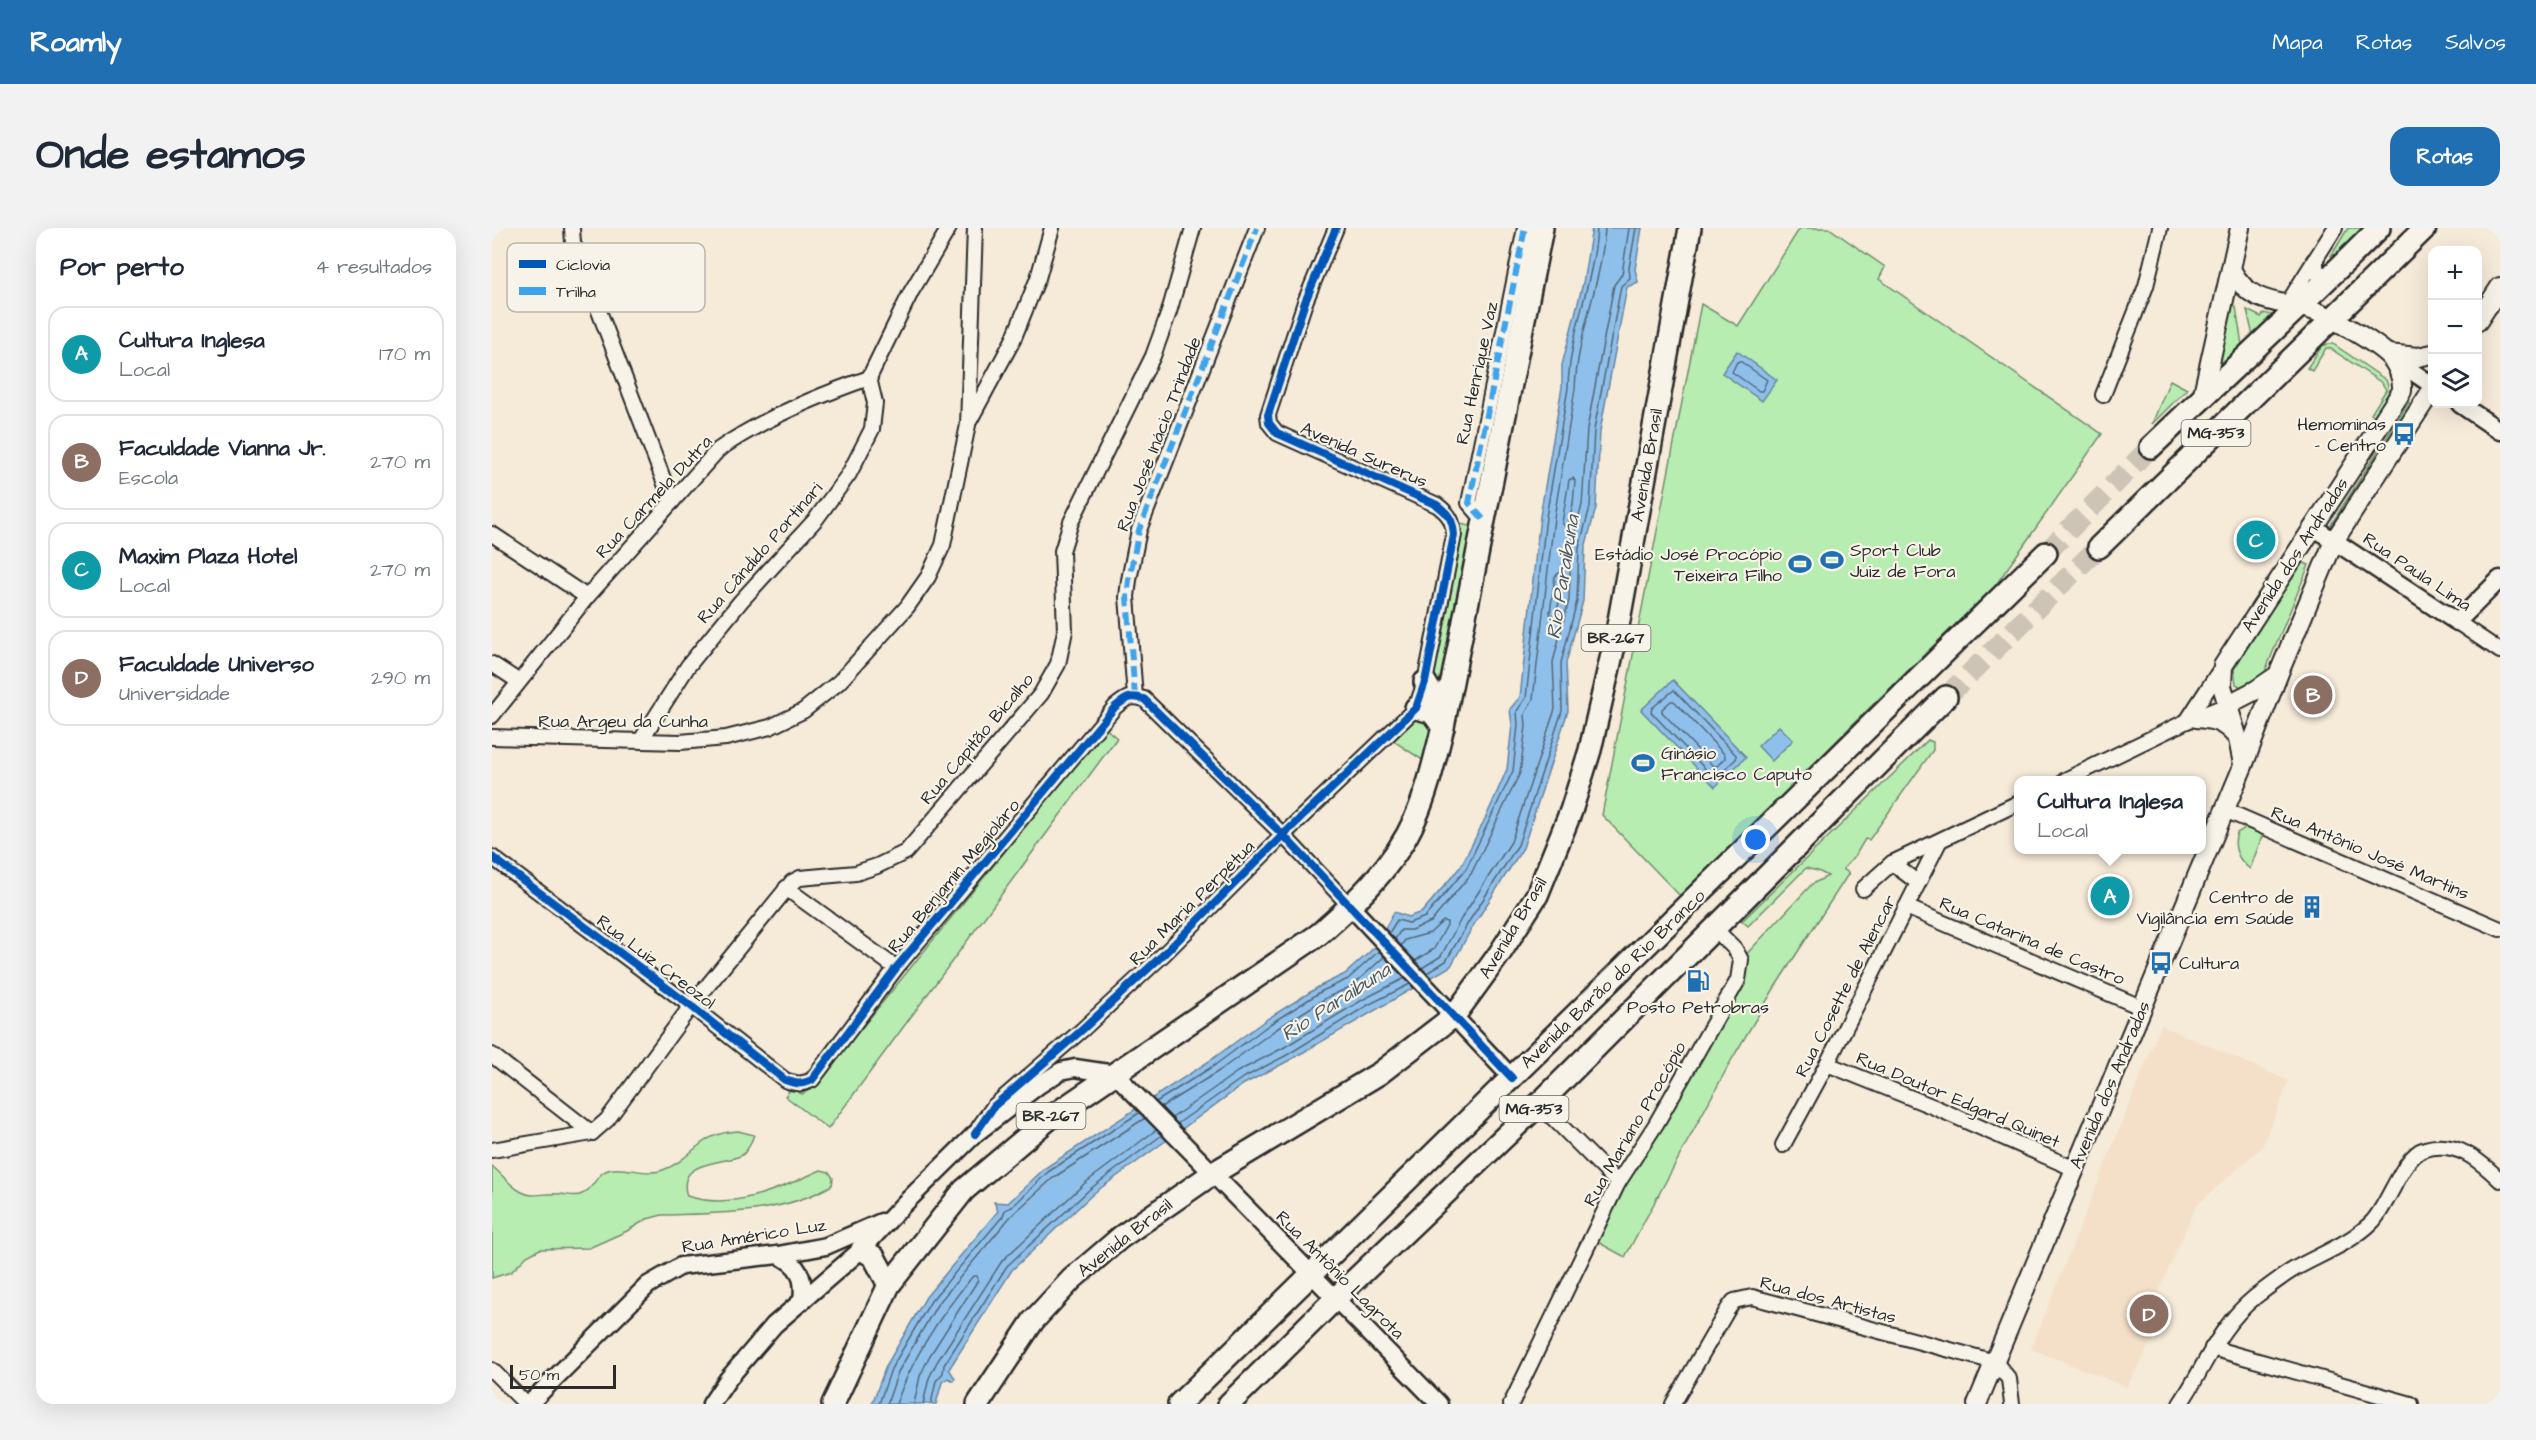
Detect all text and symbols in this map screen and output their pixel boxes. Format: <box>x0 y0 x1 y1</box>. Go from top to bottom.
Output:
text: Roamly <box>30 23 122 62</box>
text: Mapa <box>2272 28 2323 57</box>
text: Rotas <box>2356 28 2412 57</box>
text: Salvos <box>2445 28 2506 57</box>
text: Onde estamos <box>36 127 306 185</box>
button: Rotas <box>2390 127 2500 186</box>
legend <box>507 243 705 312</box>
map controls <box>2428 246 2482 408</box>
button: + <box>2428 246 2482 300</box>
text: Por perto <box>60 249 184 285</box>
text: 4 resultados <box>315 253 432 281</box>
text: Ciclovia <box>556 254 610 276</box>
text: Trilha <box>556 281 596 303</box>
street label: Rua Henrique Vaz <box>1450 299 1504 447</box>
button: − <box>2428 300 2482 354</box>
text: Cultura Inglesa <box>119 325 265 356</box>
street label: Rua José Inácio Trindade <box>1110 333 1208 535</box>
text: A <box>75 340 88 368</box>
text: 170 m <box>379 340 430 368</box>
button: layers <box>2428 354 2482 408</box>
text: Local <box>119 356 170 384</box>
street label: Avenida Brasil <box>1625 406 1669 524</box>
place label: Hemominas - Centro <box>2297 412 2386 458</box>
street label: Avenida Surerus <box>1297 416 1431 494</box>
road number: MG-353 <box>2182 420 2250 446</box>
bus stop icon: Hemominas - Centro <box>2391 421 2417 447</box>
street label: Rua Carmela Dutra <box>590 430 718 564</box>
text: Faculdade Vianna Jr. <box>119 433 326 464</box>
text: B <box>74 448 89 476</box>
text: 270 m <box>370 448 430 476</box>
text: Escola <box>119 464 178 492</box>
street label: Avenida dos Andradas <box>2236 473 2354 637</box>
street label: Rua Cândido Portinari <box>691 477 829 629</box>
water label: Rio Paraibuna <box>1539 512 1587 641</box>
pin: C <box>2236 518 2276 562</box>
street label: Rua Paula Lima <box>2358 526 2476 618</box>
place label: Sport Club Juiz de Fora <box>1850 538 1955 584</box>
text: Maxim Plaza Hotel <box>119 541 298 572</box>
place label: Estádio José Procópio Teixeira Filho <box>1595 542 1782 588</box>
sports icon: Sport Club Juiz de Fora <box>1819 547 1845 573</box>
sports icon: Estádio José Procópio Teixeira Filho <box>1787 551 1813 577</box>
text: C <box>74 556 89 584</box>
text: 270 m <box>370 556 430 584</box>
text: Local <box>119 572 170 600</box>
road number: BR-267 <box>1582 625 1650 651</box>
text: Faculdade Universo <box>119 649 314 680</box>
text: D <box>75 664 88 692</box>
text: 290 m <box>371 664 430 692</box>
street label: Rua Capitão Bicalho <box>914 668 1040 810</box>
pin: B <box>2294 672 2332 718</box>
text: Universidade <box>119 680 230 708</box>
street label: Rua Argeu da Cunha <box>538 709 708 735</box>
place label: Ginásio Francisco Caputo <box>1661 741 1812 787</box>
sports icon: Ginásio Francisco Caputo <box>1630 750 1656 776</box>
popup <box>2014 776 2206 854</box>
text: Cultura Inglesa <box>2037 786 2183 817</box>
street label: Rua Benjamin Megioláro <box>882 794 1027 959</box>
street label: Rua Antônio José Martins <box>2267 800 2473 906</box>
text: Local <box>2037 817 2088 845</box>
your location <box>1741 825 1770 854</box>
street label: Rua Maria Perpétua <box>1124 835 1260 971</box>
street label: Avenida Brasil <box>1473 872 1553 983</box>
pin: A <box>2090 874 2130 918</box>
street label: Avenida Barão do Rio Branco <box>1515 884 1711 1074</box>
place label: Centro de Vigilância em Saúde <box>2137 885 2294 932</box>
street label: Rua Cosette de Alencar <box>1789 891 1903 1081</box>
street label: Rua Catarina de Castro <box>1935 891 2129 991</box>
building icon: Centro de Vigilância em Saúde <box>2299 894 2325 920</box>
street label: Rua Luiz Creozol <box>591 909 721 1015</box>
bus stop icon: Cultura <box>2148 950 2174 976</box>
place label: Cultura <box>2179 951 2239 976</box>
water label: Rio Paraibuna <box>1276 956 1397 1048</box>
fuel station icon: Posto Petrobras <box>1685 968 1711 994</box>
place label: Posto Petrobras <box>1627 995 1769 1020</box>
street label: Avenida dos Andradas <box>2063 997 2157 1173</box>
street label: Rua Mariano Procópio <box>1578 1037 1692 1211</box>
street label: Rua Doutor Edgard Quinet <box>1852 1046 2064 1156</box>
road number: MG-353 <box>1500 1096 1568 1122</box>
road number: BR-267 <box>1016 1103 1086 1129</box>
street label: Avenida Brasil <box>1072 1193 1178 1283</box>
street label: Rua Antônio Lagrota <box>1269 1205 1410 1346</box>
street label: Rua Américo Luz <box>680 1212 828 1260</box>
street label: Rua dos Artistas <box>1757 1270 1899 1330</box>
pin: D <box>2130 1292 2168 1336</box>
scale bar <box>510 1362 616 1390</box>
text: 50 m <box>519 1364 559 1386</box>

